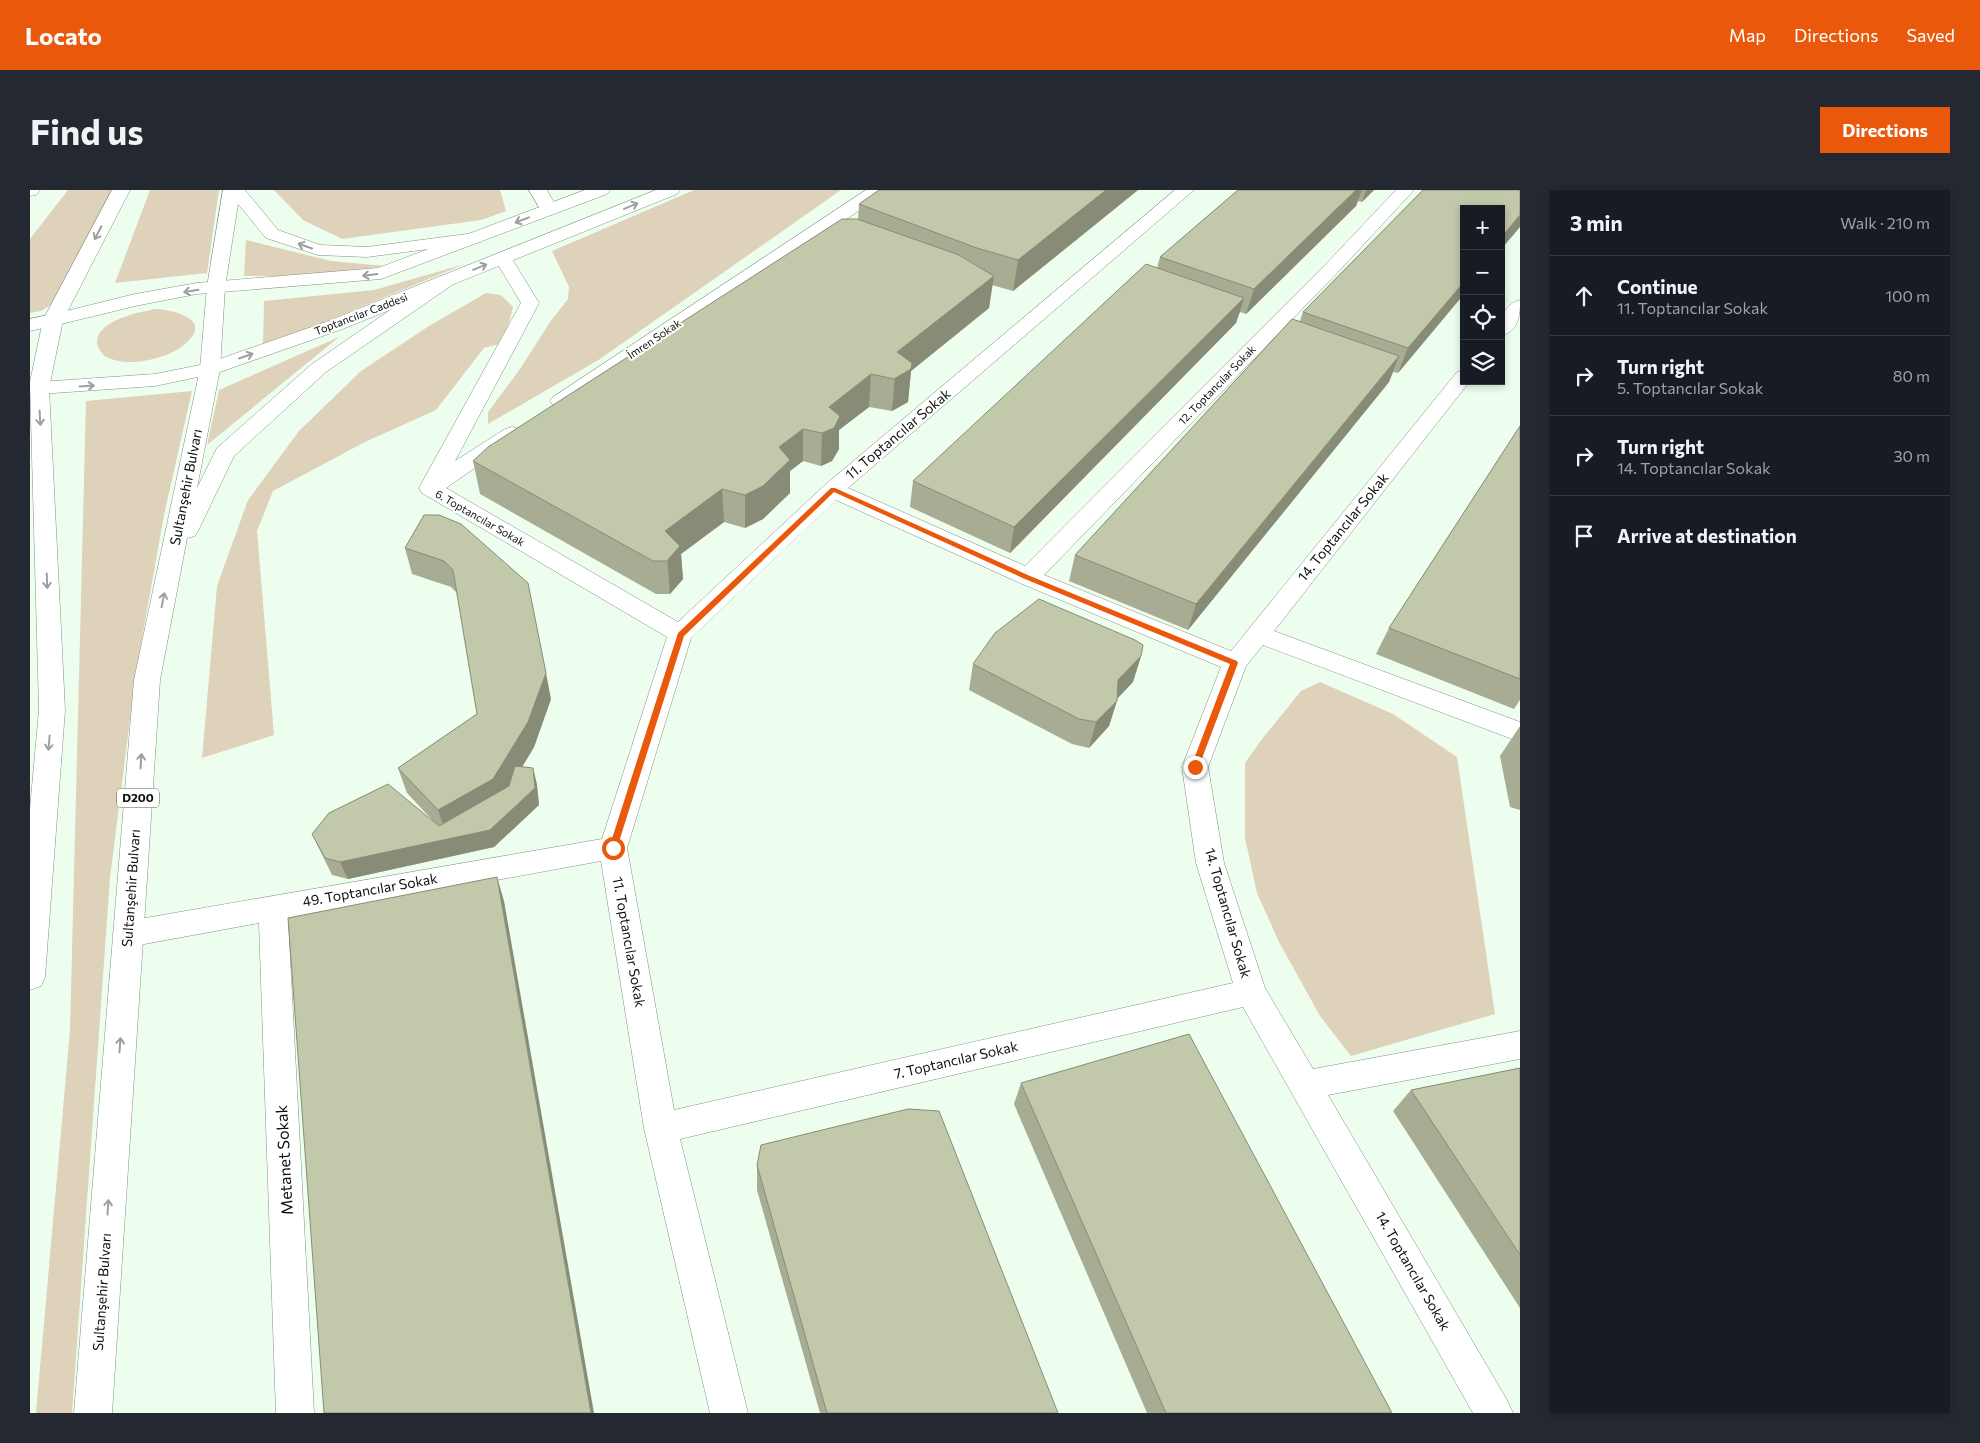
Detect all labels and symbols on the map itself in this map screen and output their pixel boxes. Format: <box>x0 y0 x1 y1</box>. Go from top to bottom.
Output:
one-way arrow <box>623 201 638 211</box>
one-way arrow <box>515 216 531 225</box>
one-way arrow <box>93 225 102 240</box>
one-way arrow <box>298 241 313 250</box>
one-way arrow <box>472 262 487 272</box>
one-way arrow <box>362 270 378 280</box>
one-way arrow <box>183 286 199 296</box>
street label: Toptancılar Caddesi <box>312 290 409 337</box>
street label: İmren Sokak <box>624 315 683 361</box>
street label: 12. Toptancılar Sokak <box>1175 342 1258 427</box>
one-way arrow <box>238 351 254 360</box>
one-way arrow <box>79 381 95 391</box>
street label: 11. Toptancılar Sokak <box>842 384 954 483</box>
one-way arrow <box>36 410 45 426</box>
street label: Sultanşehir Bulvarı <box>166 427 205 547</box>
street label: 14. Toptancılar Sokak <box>1294 469 1392 584</box>
street label: 6. Toptancılar Sokak <box>433 487 527 548</box>
one-way arrow <box>43 572 52 588</box>
one-way arrow <box>159 593 168 609</box>
one-way arrow <box>45 735 54 751</box>
one-way arrow <box>136 753 145 769</box>
route end <box>1184 756 1207 779</box>
road number: D200 <box>117 788 159 808</box>
street label: Sultanşehir Bulvarı <box>118 828 143 948</box>
route start <box>602 837 625 860</box>
street label: 14. Toptancılar Sokak <box>1202 846 1255 980</box>
street label: 49. Toptancılar Sokak <box>301 869 439 910</box>
street label: 11. Toptancılar Sokak <box>610 875 649 1009</box>
one-way arrow <box>115 1037 124 1053</box>
street label: 7. Toptancılar Sokak <box>892 1037 1020 1082</box>
street label: Metanet Sokak <box>271 1104 296 1216</box>
one-way arrow <box>103 1200 113 1216</box>
street label: 14. Toptancılar Sokak <box>1372 1208 1455 1334</box>
street label: Sultanşehir Bulvarı <box>89 1232 114 1352</box>

